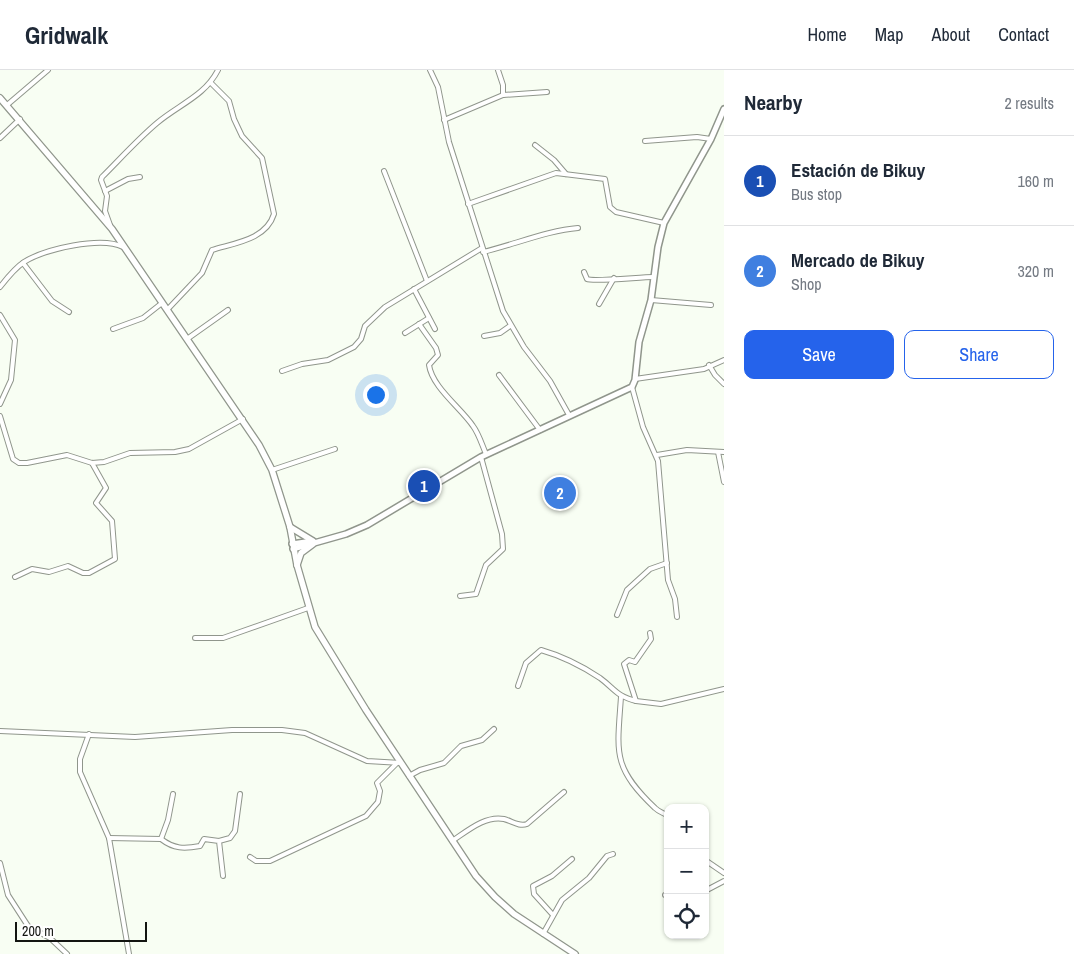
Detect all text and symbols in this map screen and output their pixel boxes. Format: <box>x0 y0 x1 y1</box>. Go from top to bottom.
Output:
text: Gridwalk <box>25 19 108 51</box>
text: Home <box>807 22 847 47</box>
text: Map <box>875 22 904 47</box>
text: About <box>932 22 970 47</box>
text: Contact <box>998 22 1049 47</box>
text: Nearby <box>744 88 802 117</box>
text: 2 results <box>1004 92 1054 114</box>
text: Estación de Bikuy <box>791 157 925 183</box>
text: 1 <box>756 170 764 192</box>
text: 160 m <box>1018 170 1054 192</box>
text: Bus stop <box>791 183 842 205</box>
text: Mercado de Bikuy <box>791 247 924 273</box>
text: 2 <box>756 260 764 282</box>
text: 320 m <box>1018 260 1054 282</box>
text: Shop <box>791 273 822 295</box>
button: Save <box>744 330 894 379</box>
button: Share <box>904 330 1054 379</box>
your location <box>363 382 389 408</box>
pin: 1 <box>408 467 440 505</box>
pin: 2 <box>544 474 576 512</box>
map controls <box>664 804 709 939</box>
button: + <box>664 804 709 849</box>
button: − <box>664 849 709 894</box>
button: locate <box>664 894 709 939</box>
scale bar <box>15 919 148 942</box>
text: 200 m <box>22 922 54 940</box>

